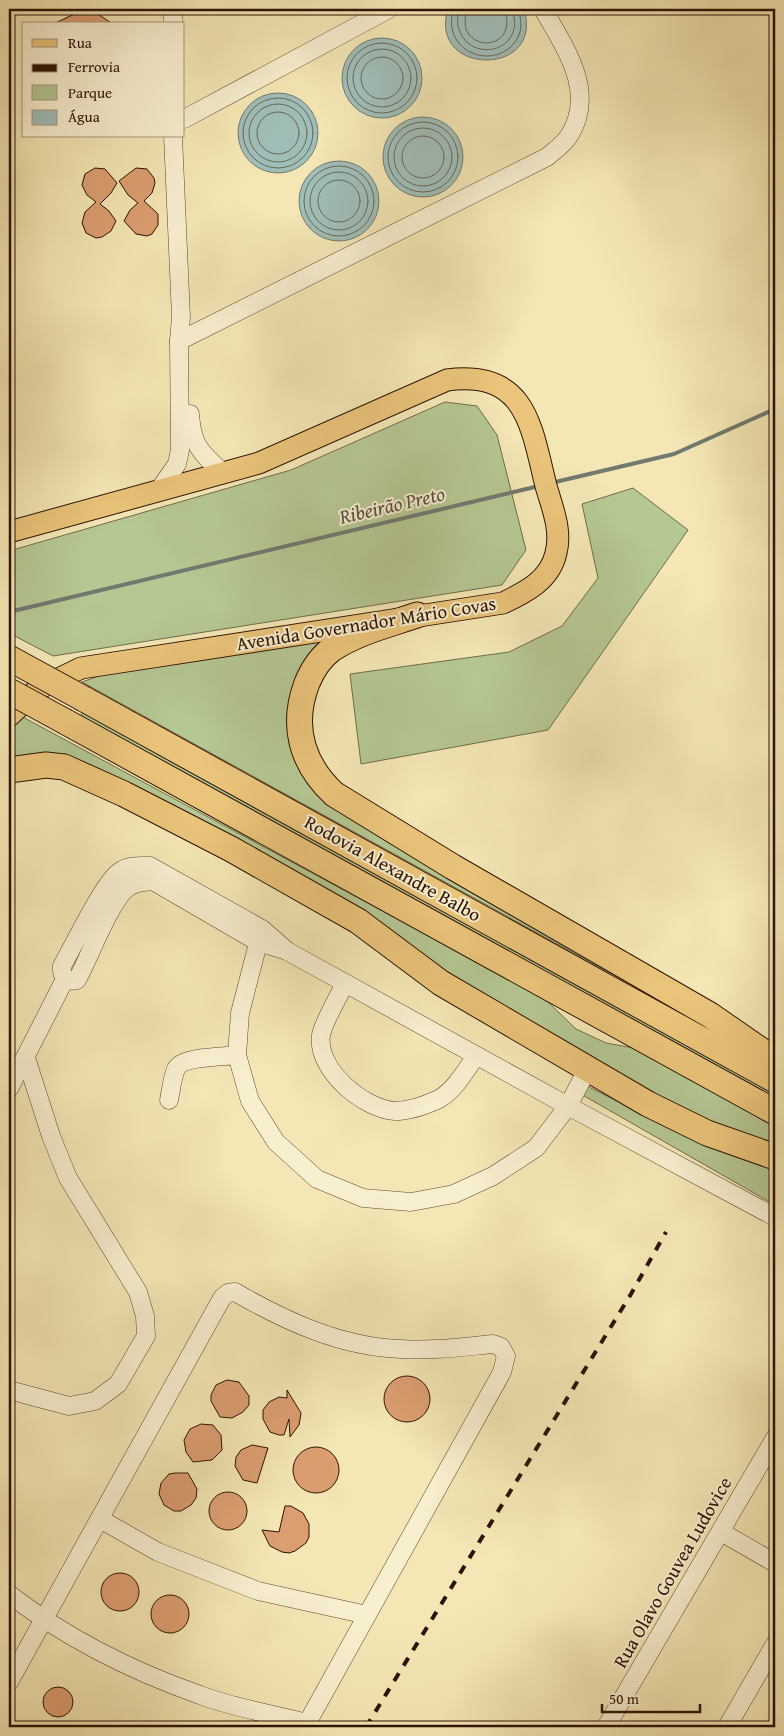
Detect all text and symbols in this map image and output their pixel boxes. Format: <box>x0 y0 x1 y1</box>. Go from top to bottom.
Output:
legend <box>22 22 185 138</box>
text: Rua <box>68 32 92 53</box>
text: Ferrovia <box>68 56 120 77</box>
text: Parque <box>68 82 112 103</box>
text: Água <box>68 106 100 127</box>
water label: Ribeirão Preto <box>335 478 448 531</box>
street label: Avenida Governador Mário Covas <box>234 589 498 657</box>
street label: Rodovia Alexandre Balbo <box>300 808 486 928</box>
street label: Rua Olavo Gouvea Ludovice <box>606 1471 738 1673</box>
scale bar <box>602 1681 699 1713</box>
text: 50 m <box>609 1688 640 1709</box>

